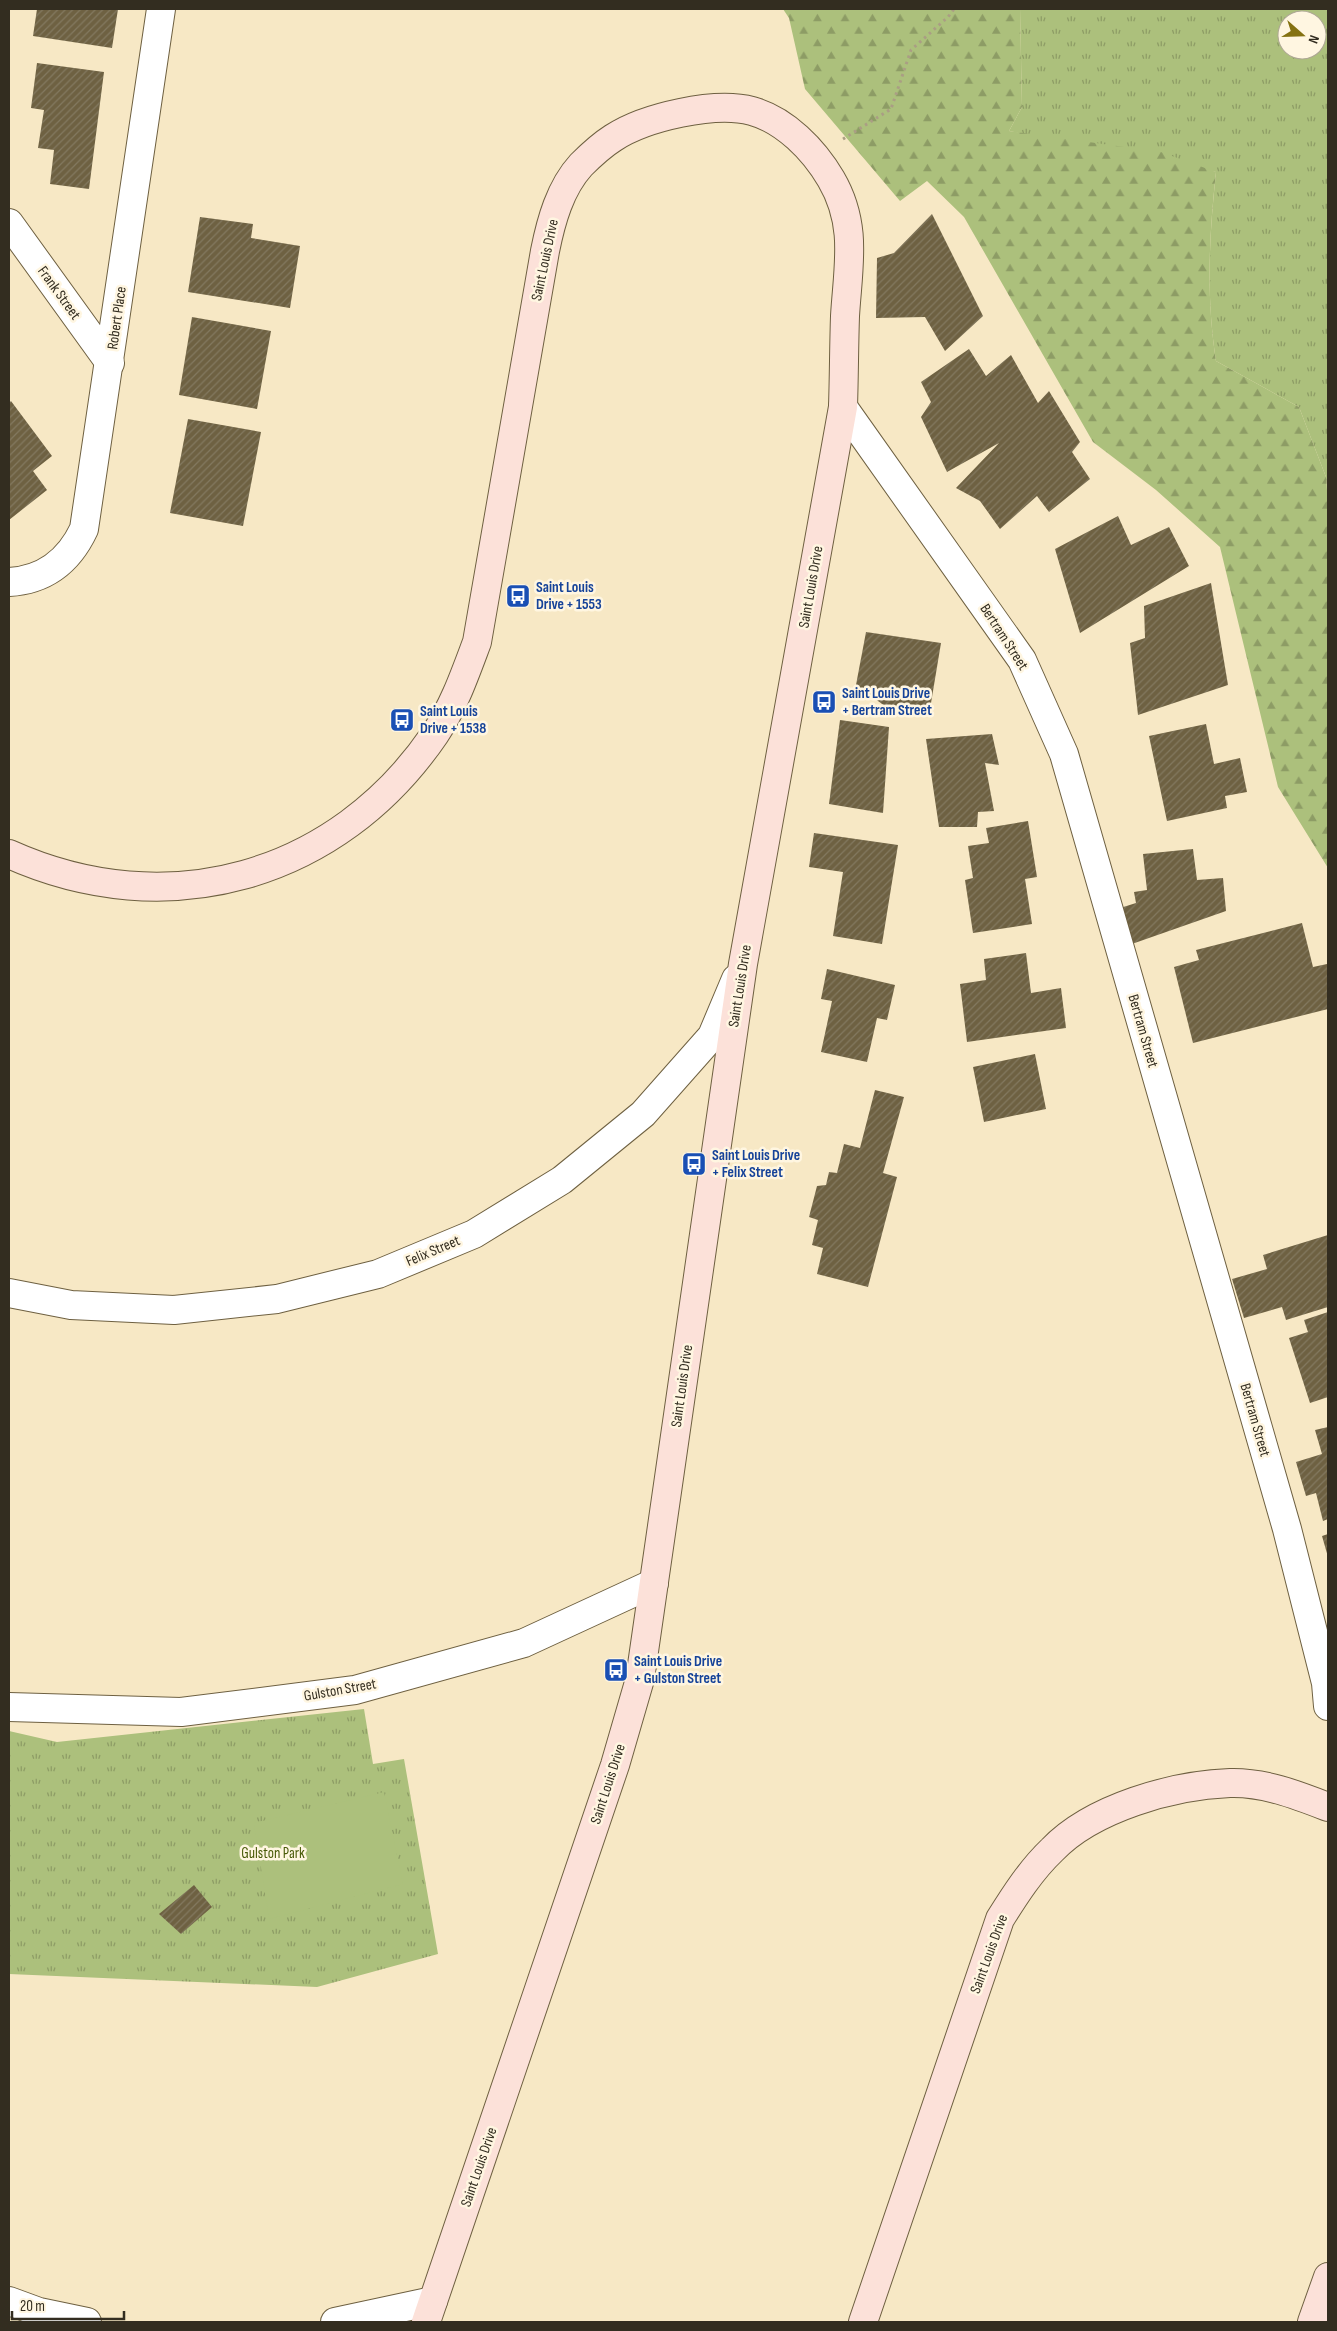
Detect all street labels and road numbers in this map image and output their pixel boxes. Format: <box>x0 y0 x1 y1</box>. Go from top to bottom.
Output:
street label: Saint Louis Drive <box>527 217 563 303</box>
street label: Frank Street <box>33 262 85 324</box>
street label: Robert Place <box>103 285 131 351</box>
street label: Saint Louis Drive <box>794 544 828 630</box>
street label: Bertram Street <box>976 600 1033 674</box>
street label: Saint Louis Drive <box>724 943 756 1029</box>
street label: Bertram Street <box>1123 992 1163 1070</box>
street label: Felix Street <box>403 1231 463 1271</box>
street label: Saint Louis Drive <box>667 1344 697 1428</box>
street label: Bertram Street <box>1235 1381 1275 1459</box>
street label: Gulston Street <box>302 1674 378 1706</box>
street label: Saint Louis Drive <box>586 1742 630 1826</box>
street label: Saint Louis Drive <box>966 1912 1012 1996</box>
street label: Saint Louis Drive <box>456 2125 502 2209</box>

